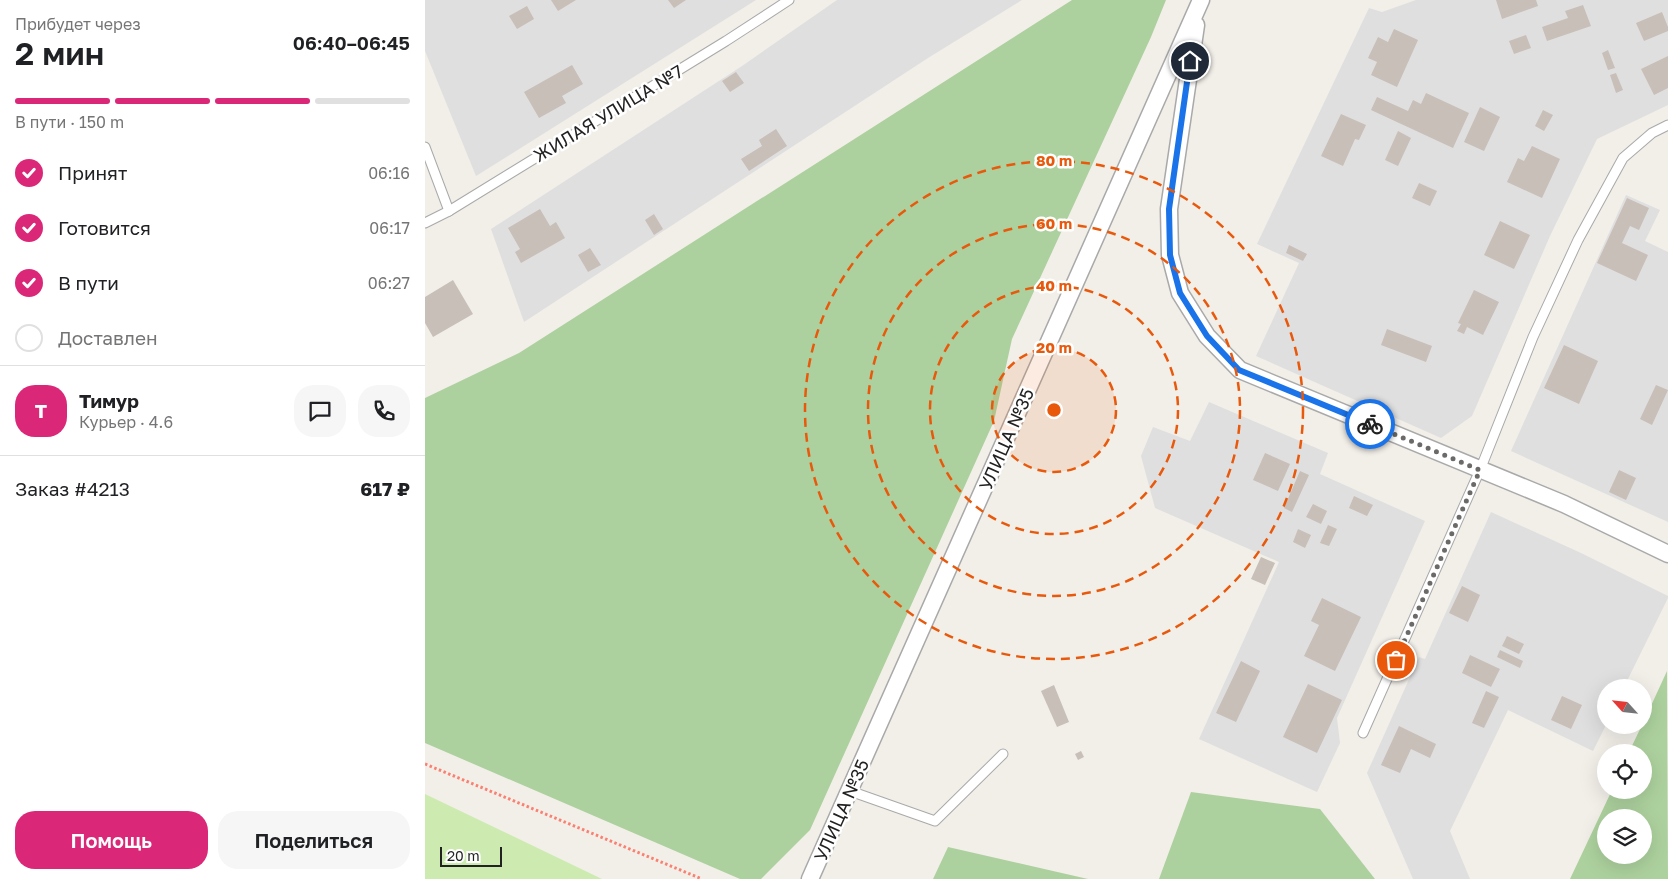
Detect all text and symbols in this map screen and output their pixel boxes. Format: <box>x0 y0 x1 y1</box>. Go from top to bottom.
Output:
text: Прибудет через <box>15 14 141 34</box>
text: 06:40–06:45 <box>293 31 410 54</box>
text: 2 мин <box>15 34 104 72</box>
pin <box>1169 40 1211 82</box>
icon: home <box>1176 47 1204 75</box>
street label: ЖИЛАЯ УЛИЦА №7 <box>529 60 687 166</box>
text: В пути · 150 m <box>15 112 124 132</box>
text: 80 m <box>1036 151 1072 169</box>
icon: check <box>15 159 43 187</box>
text: Принят <box>58 161 127 184</box>
text: 06:16 <box>368 163 410 183</box>
icon: check <box>15 214 43 242</box>
text: 60 m <box>1036 214 1072 232</box>
text: Готовится <box>58 216 151 239</box>
text: 06:17 <box>369 218 410 238</box>
icon: check <box>15 269 43 297</box>
text: В пути <box>58 271 119 294</box>
text: 06:27 <box>368 273 410 293</box>
text: 40 m <box>1036 276 1072 294</box>
text: Доставлен <box>58 326 158 349</box>
text: 20 m <box>1036 338 1072 356</box>
button: chat <box>294 385 346 437</box>
button: phone <box>358 385 410 437</box>
street label: УЛИЦА №35 <box>974 385 1038 493</box>
text: Тимур <box>79 389 139 412</box>
text: Т <box>35 399 47 422</box>
courier <box>1345 399 1395 449</box>
centre of rings <box>1045 401 1063 419</box>
icon: bike <box>1356 410 1384 438</box>
text: Курьер · 4.6 <box>79 412 173 432</box>
text: Заказ #4213 <box>15 477 130 500</box>
text: 617 ₽ <box>360 477 410 500</box>
pin <box>1375 639 1417 681</box>
icon: bag <box>1382 646 1410 674</box>
north arrow <box>1597 679 1653 734</box>
map controls <box>1597 679 1652 864</box>
button: locate <box>1597 744 1652 799</box>
street label: УЛИЦА №35 <box>809 756 873 864</box>
button: layers <box>1597 809 1652 864</box>
button: Помощь <box>15 811 208 869</box>
button: Поделиться <box>218 811 410 869</box>
scale bar <box>440 844 503 867</box>
text: 20 m <box>447 847 480 864</box>

